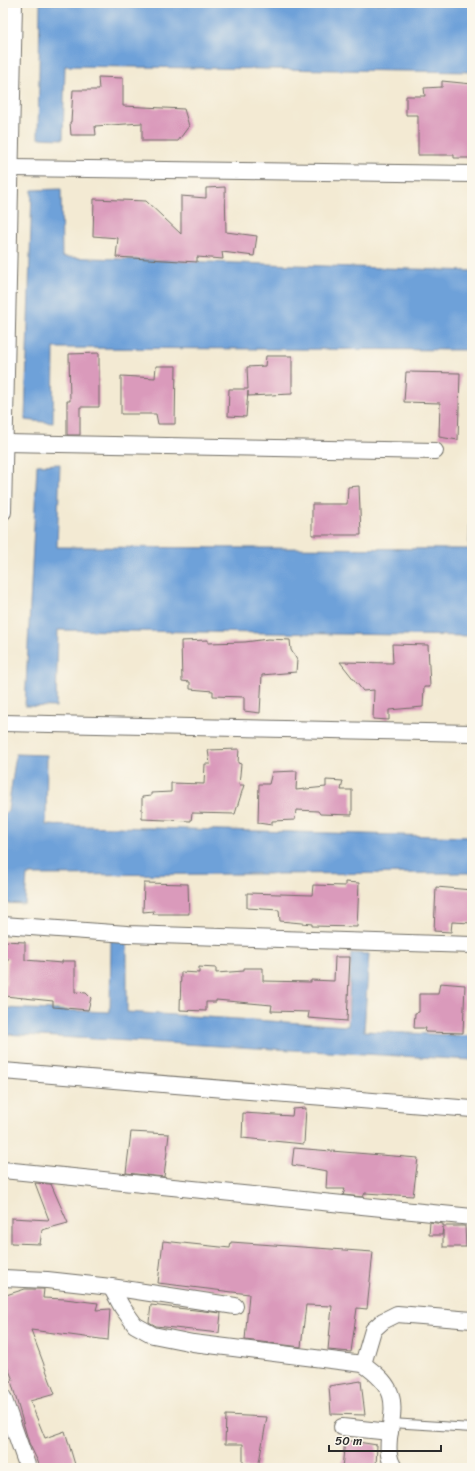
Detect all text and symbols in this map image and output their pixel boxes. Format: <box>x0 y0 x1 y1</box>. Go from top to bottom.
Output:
scale bar <box>329 1427 441 1453</box>
text: 50 m <box>335 1430 362 1452</box>

